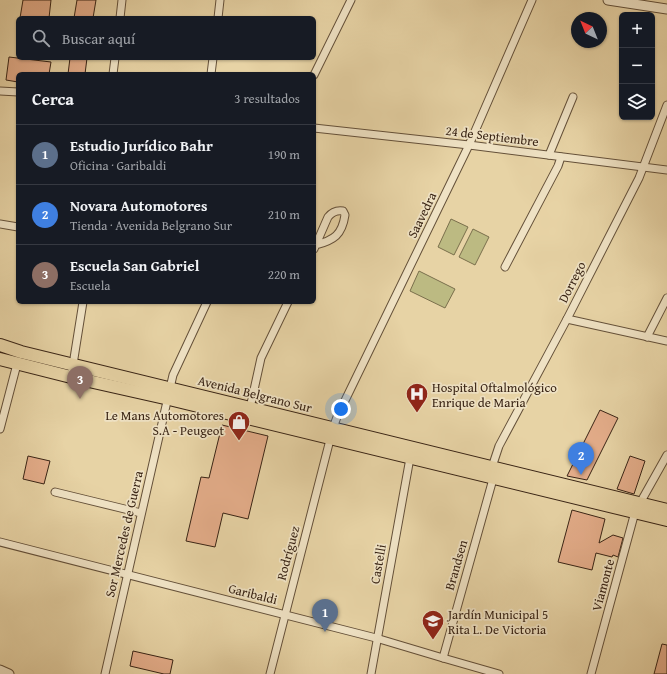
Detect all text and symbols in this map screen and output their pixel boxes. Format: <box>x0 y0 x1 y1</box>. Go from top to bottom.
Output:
north arrow <box>571 12 607 48</box>
map controls <box>619 12 655 120</box>
button: + <box>619 12 655 48</box>
search box <box>16 16 316 60</box>
icon: search <box>30 27 52 49</box>
text: Buscar aquí <box>62 28 135 49</box>
button: − <box>619 48 655 84</box>
button: layers <box>619 84 655 120</box>
text: Cerca <box>32 86 74 111</box>
text: 3 resultados <box>234 89 300 108</box>
street label: 24 de Septiembre <box>444 121 540 151</box>
text: Estudio Jurídico Bahr <box>70 135 213 156</box>
text: 1 <box>42 145 48 164</box>
text: 190 m <box>268 145 300 164</box>
text: Oficina · Garibaldi <box>70 156 166 175</box>
street label: Saavedra <box>403 188 442 241</box>
text: Novara Automotores <box>70 195 207 216</box>
text: 2 <box>42 205 48 224</box>
text: 210 m <box>268 205 300 224</box>
text: Tienda · Avenida Belgrano Sur <box>70 216 232 235</box>
text: Escuela San Gabriel <box>70 255 199 276</box>
street label: Dorrego <box>553 258 591 306</box>
text: 3 <box>42 265 48 284</box>
text: 220 m <box>268 265 300 284</box>
text: Escuela <box>70 276 110 295</box>
pin: 3 <box>67 366 93 399</box>
street label: Avenida Belgrano Sur <box>196 371 315 418</box>
place label: Hospital Oftalmológico Enrique de Maria <box>432 378 557 412</box>
hospital icon: Hospital Oftalmológico Enrique de Maria <box>404 381 430 414</box>
your location <box>331 399 351 419</box>
place label: Le Mans Automotores S.A - Peugeot <box>106 406 224 440</box>
shop icon: Le Mans Automotores S.A - Peugeot <box>226 409 252 442</box>
pin: 2 <box>568 442 594 475</box>
street label: Sor Mercedes de Guerra <box>100 468 148 599</box>
street label: Rodríguez <box>272 524 304 582</box>
street label: Brandsen <box>440 537 472 592</box>
street label: Castelli <box>365 542 391 585</box>
street label: Viamonte <box>587 557 619 613</box>
street label: Garibaldi <box>226 579 280 609</box>
pin: 1 <box>312 599 338 632</box>
place label: Jardín Municipal 5 Rita L. De Victoria <box>446 605 548 639</box>
school or university icon: Jardín Municipal 5 Rita L. De Victoria <box>420 608 446 641</box>

